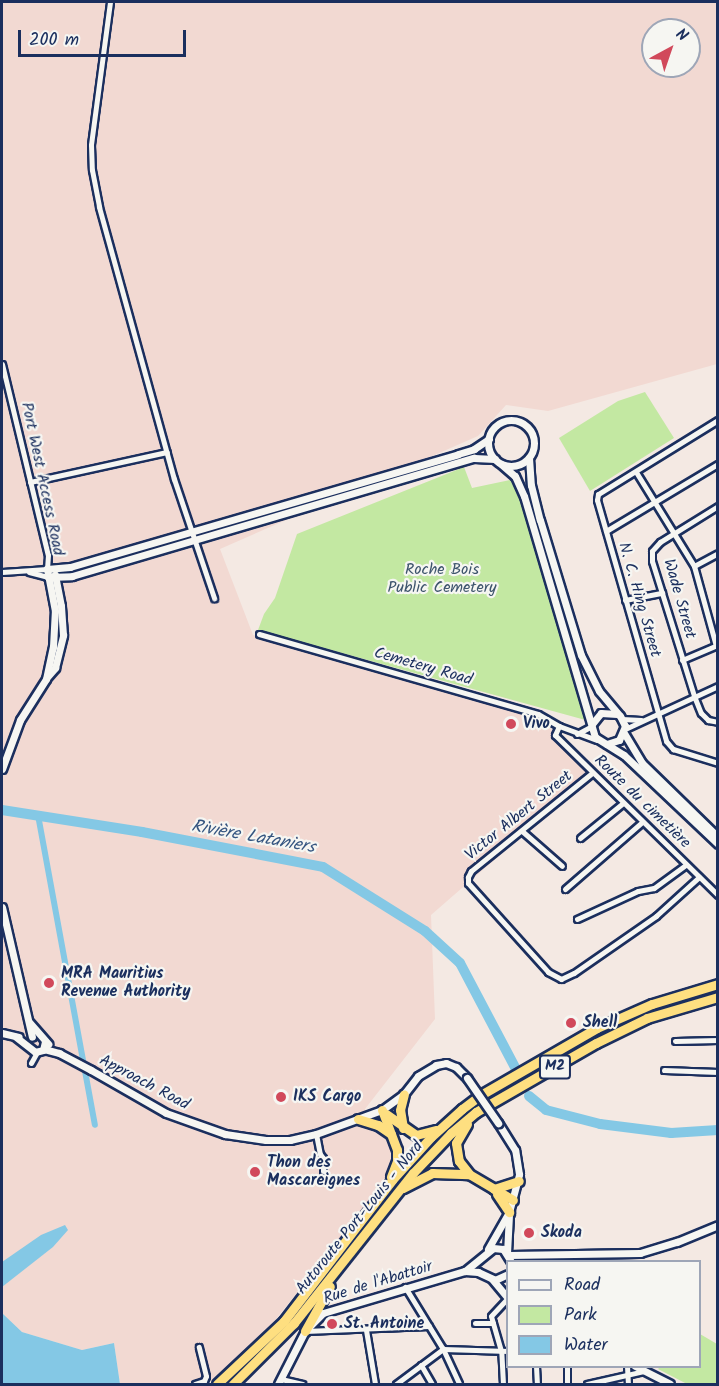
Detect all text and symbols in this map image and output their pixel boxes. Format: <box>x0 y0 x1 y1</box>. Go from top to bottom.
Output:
scale bar <box>21 18 189 56</box>
north arrow <box>641 18 701 78</box>
text: N <box>670 23 694 48</box>
text: 200 m <box>29 26 79 55</box>
street label: Port West Access Road <box>16 401 68 557</box>
street label: N. C. Hing Street <box>613 540 665 660</box>
street label: Wade Street <box>658 557 700 641</box>
park label: Roche Bois Public Cemetery <box>388 560 496 598</box>
street label: Cemetery Road <box>372 644 474 690</box>
place label: Vivo <box>523 714 550 734</box>
marker: Vivo <box>504 717 518 731</box>
street label: Route du cimetière <box>590 751 694 853</box>
street label: Victor Albert Street <box>462 767 576 865</box>
water label: Rivière Lataniers <box>190 817 316 859</box>
place label: MRA Mauritius Revenue Authority <box>61 964 190 1002</box>
marker: MRA Mauritius Revenue Authority <box>42 976 56 990</box>
place label: Shell <box>583 1013 617 1033</box>
marker: Shell <box>564 1016 578 1030</box>
street label: Approach Road <box>96 1051 192 1115</box>
road number: M2 <box>538 1055 572 1079</box>
place label: IKS Cargo <box>293 1087 361 1107</box>
marker: IKS Cargo <box>274 1090 288 1104</box>
street label: Autoroute Port-Louis - Nord <box>292 1138 428 1298</box>
place label: Thon des Mascareignes <box>267 1153 360 1191</box>
marker: Thon des Mascareignes <box>248 1165 262 1179</box>
place label: Skoda <box>541 1223 582 1243</box>
marker: Skoda <box>522 1226 536 1240</box>
street label: Rue de l'Abattoir <box>321 1257 435 1309</box>
legend <box>506 1260 701 1368</box>
text: Road <box>564 1271 600 1300</box>
text: Park <box>564 1301 597 1330</box>
place label: St. Antoine <box>344 1314 424 1334</box>
marker: St. Antoine <box>325 1317 339 1331</box>
text: Water <box>564 1331 608 1360</box>

